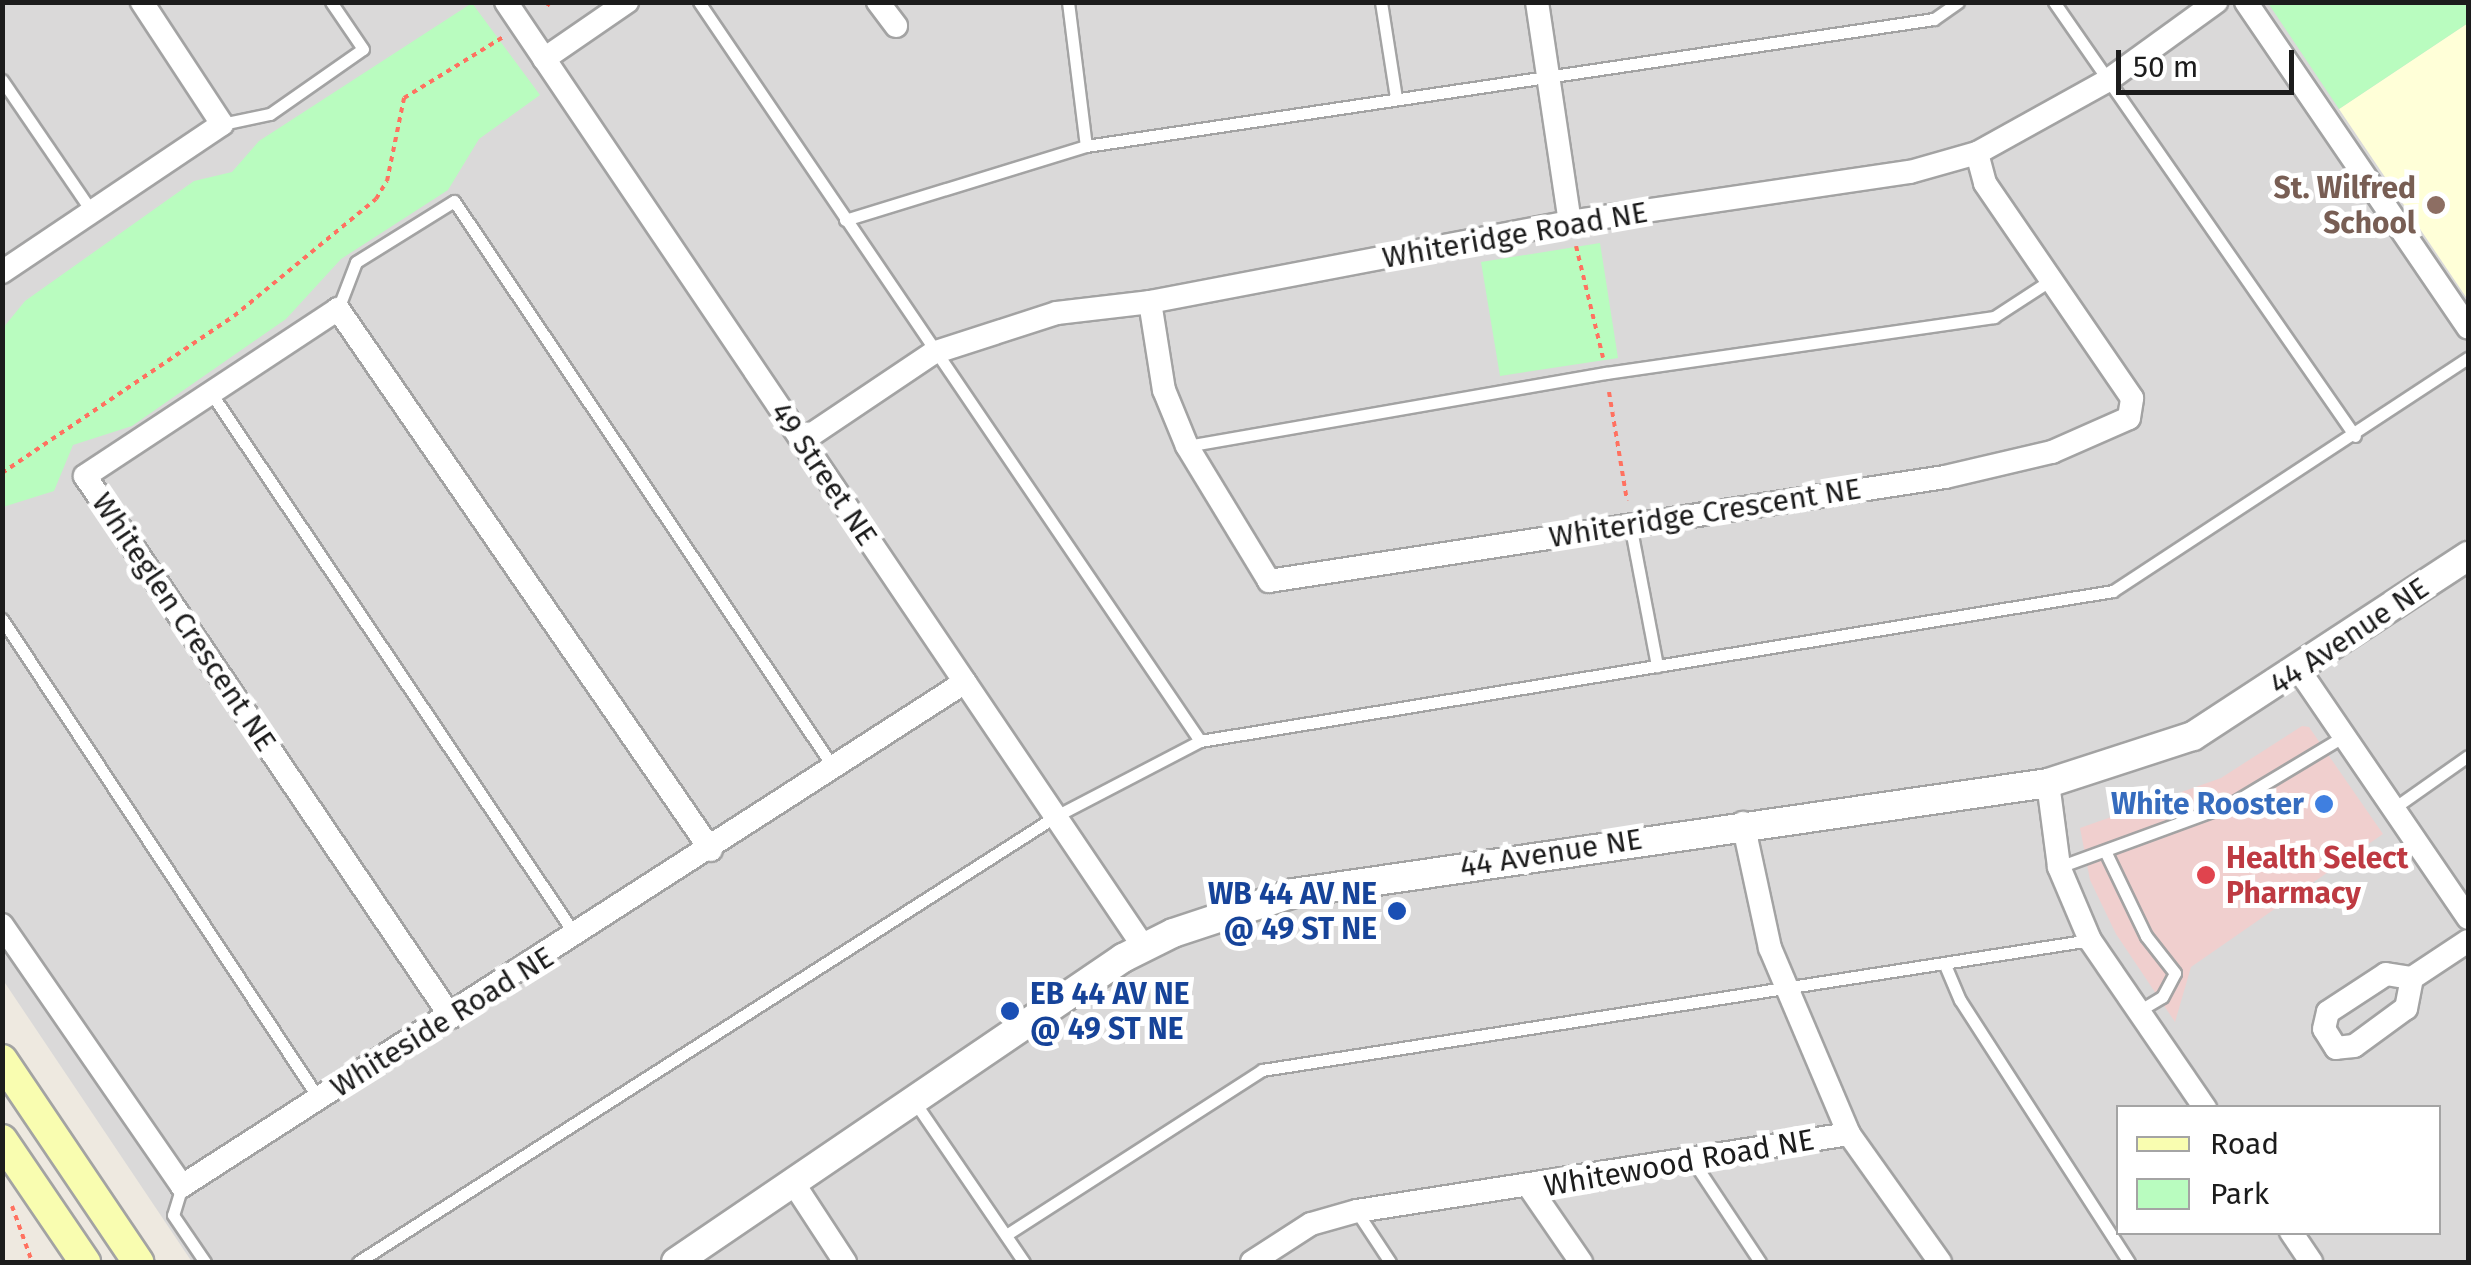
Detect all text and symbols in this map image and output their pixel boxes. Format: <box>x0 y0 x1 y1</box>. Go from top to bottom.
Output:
scale bar <box>2121 30 2298 92</box>
text: 50 m <box>2133 49 2198 85</box>
place label: St. Wilfred School <box>2274 170 2416 240</box>
street label: Whiteridge Road NE <box>1380 194 1650 276</box>
marker: St. Wilfred School <box>2425 194 2447 216</box>
street label: 49 Street NE <box>763 396 885 552</box>
street label: Whiteridge Crescent NE <box>1546 471 1864 555</box>
street label: Whiteglen Crescent NE <box>84 486 284 758</box>
street label: 44 Avenue NE <box>2263 570 2435 702</box>
place label: White Rooster <box>2111 786 2304 822</box>
marker: White Rooster <box>2313 793 2335 815</box>
street label: 44 Avenue NE <box>1457 821 1645 885</box>
place label: Health Select Pharmacy <box>2226 840 2408 910</box>
marker: Health Select Pharmacy <box>2195 864 2217 886</box>
place label: WB 44 AV NE @ 49 ST NE <box>1208 876 1377 946</box>
marker: WB 44 AV NE @ 49 ST NE <box>1386 900 1408 922</box>
street label: Whiteside Road NE <box>324 939 560 1105</box>
place label: EB 44 AV NE @ 49 ST NE <box>1030 976 1189 1046</box>
marker: EB 44 AV NE @ 49 ST NE <box>999 1000 1021 1022</box>
legend <box>2116 1105 2441 1235</box>
street label: Whitewood Road NE <box>1541 1122 1817 1204</box>
text: Road <box>2210 1126 2279 1162</box>
text: Park <box>2210 1176 2269 1212</box>

